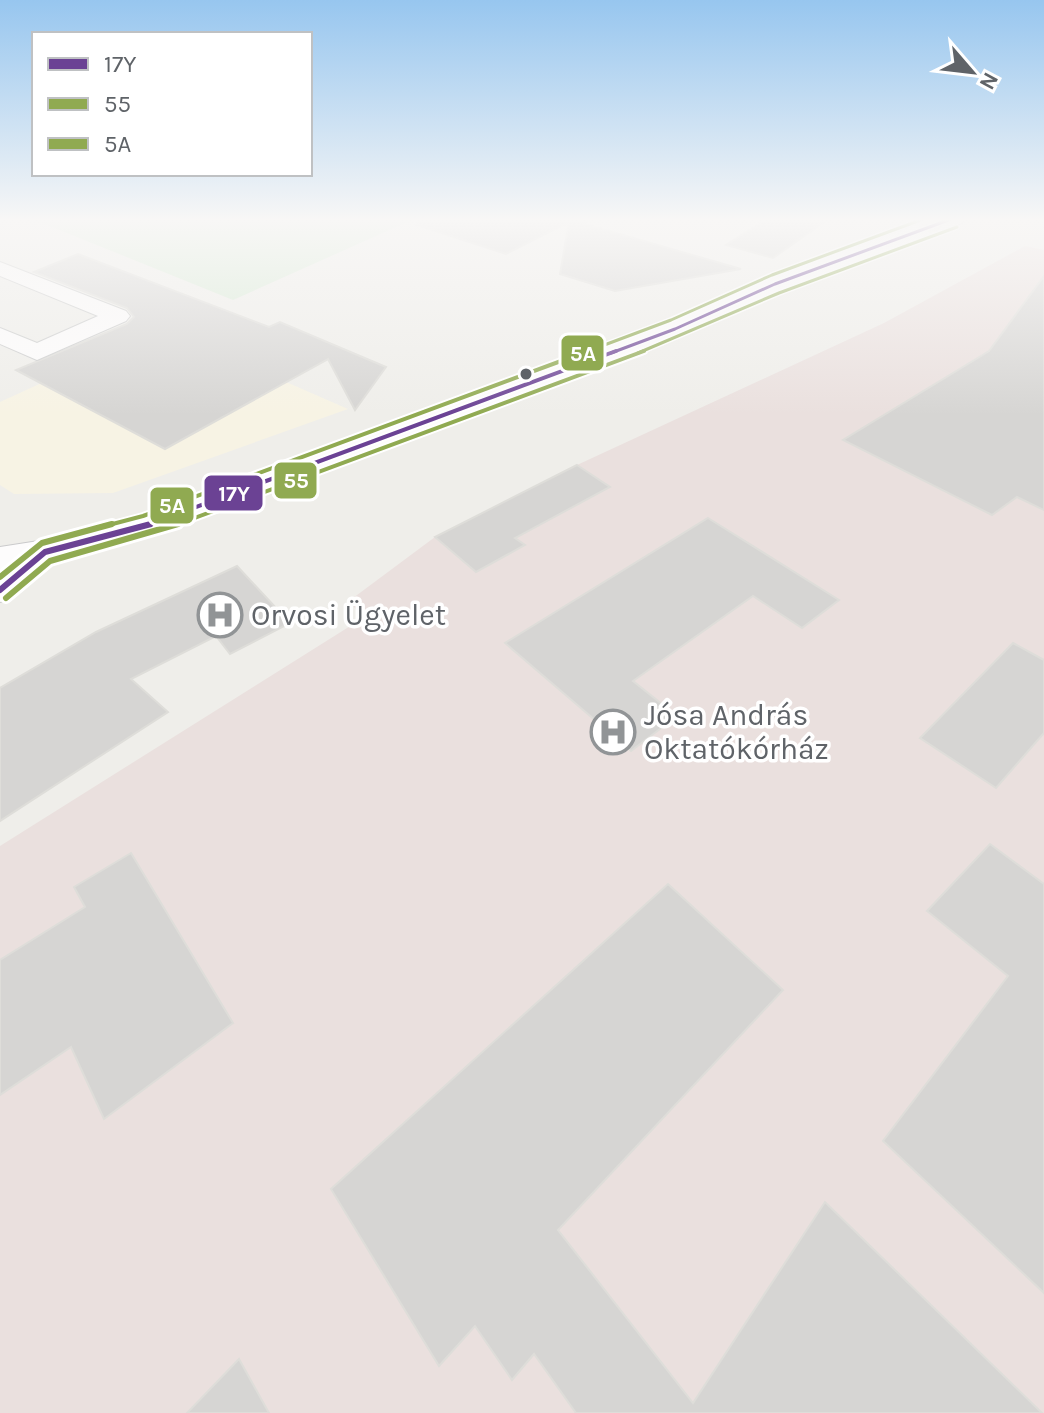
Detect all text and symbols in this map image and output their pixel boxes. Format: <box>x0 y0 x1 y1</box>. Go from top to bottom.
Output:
legend <box>32 32 312 176</box>
north arrow <box>932 32 1012 112</box>
text: 17Y <box>104 50 136 78</box>
text: N <box>974 68 1004 94</box>
text: 55 <box>104 90 131 118</box>
text: 5A <box>104 130 132 158</box>
line badge: 5A <box>560 334 605 372</box>
text: 5A <box>570 341 597 367</box>
unlabelled marker <box>518 366 534 382</box>
line badge: 55 <box>273 461 318 500</box>
text: 55 <box>283 468 309 494</box>
line badge: 17Y <box>203 474 264 512</box>
text: 17Y <box>218 481 250 507</box>
line badge: 5A <box>149 486 195 525</box>
text: 5A <box>159 493 186 519</box>
hospital icon: Orvosi Ügyelet <box>196 591 244 639</box>
place label: Orvosi Ügyelet <box>251 597 446 633</box>
place label: Jósa András Oktatókórház <box>644 697 829 767</box>
hospital icon: Jósa András Oktatókórház <box>589 708 637 756</box>

